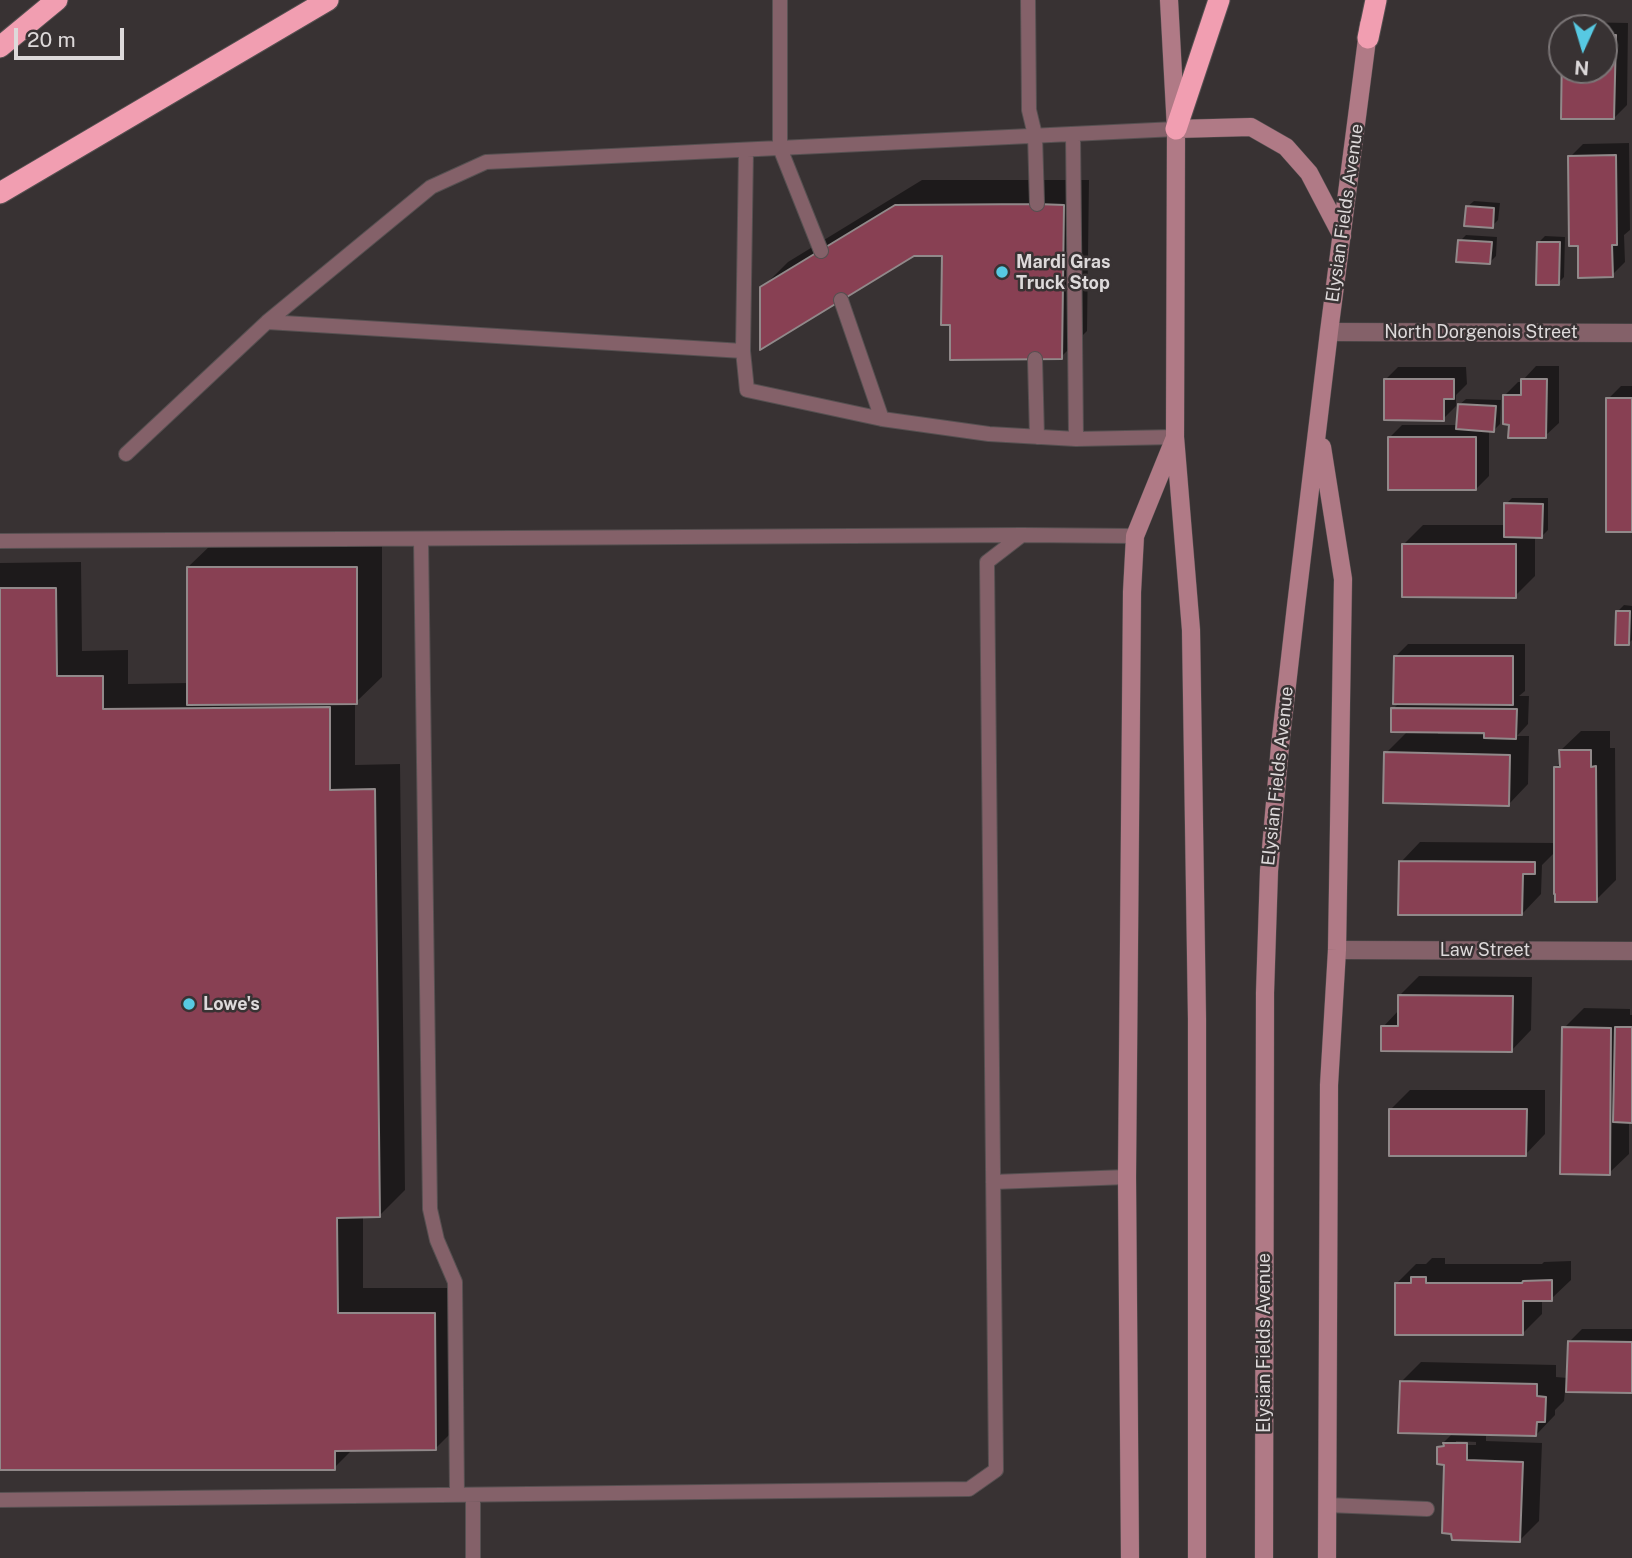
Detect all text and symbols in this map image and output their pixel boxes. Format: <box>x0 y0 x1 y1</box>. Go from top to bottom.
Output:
scale bar <box>18 14 128 58</box>
north arrow <box>1548 14 1618 84</box>
text: 20 m <box>27 27 76 52</box>
text: N <box>1574 56 1590 79</box>
street label: Elysian Fields Avenue <box>1322 122 1368 304</box>
place label: Mardi Gras Truck Stop <box>1016 251 1110 294</box>
marker: Mardi Gras Truck Stop <box>994 264 1010 280</box>
street label: North Dorgenois Street <box>1384 321 1578 343</box>
street label: Elysian Fields Avenue <box>1258 685 1298 867</box>
street label: Law Street <box>1440 939 1530 961</box>
place label: Lowe's <box>203 993 260 1015</box>
marker: Lowe's <box>181 996 197 1012</box>
street label: Elysian Fields Avenue <box>1253 1253 1275 1433</box>

